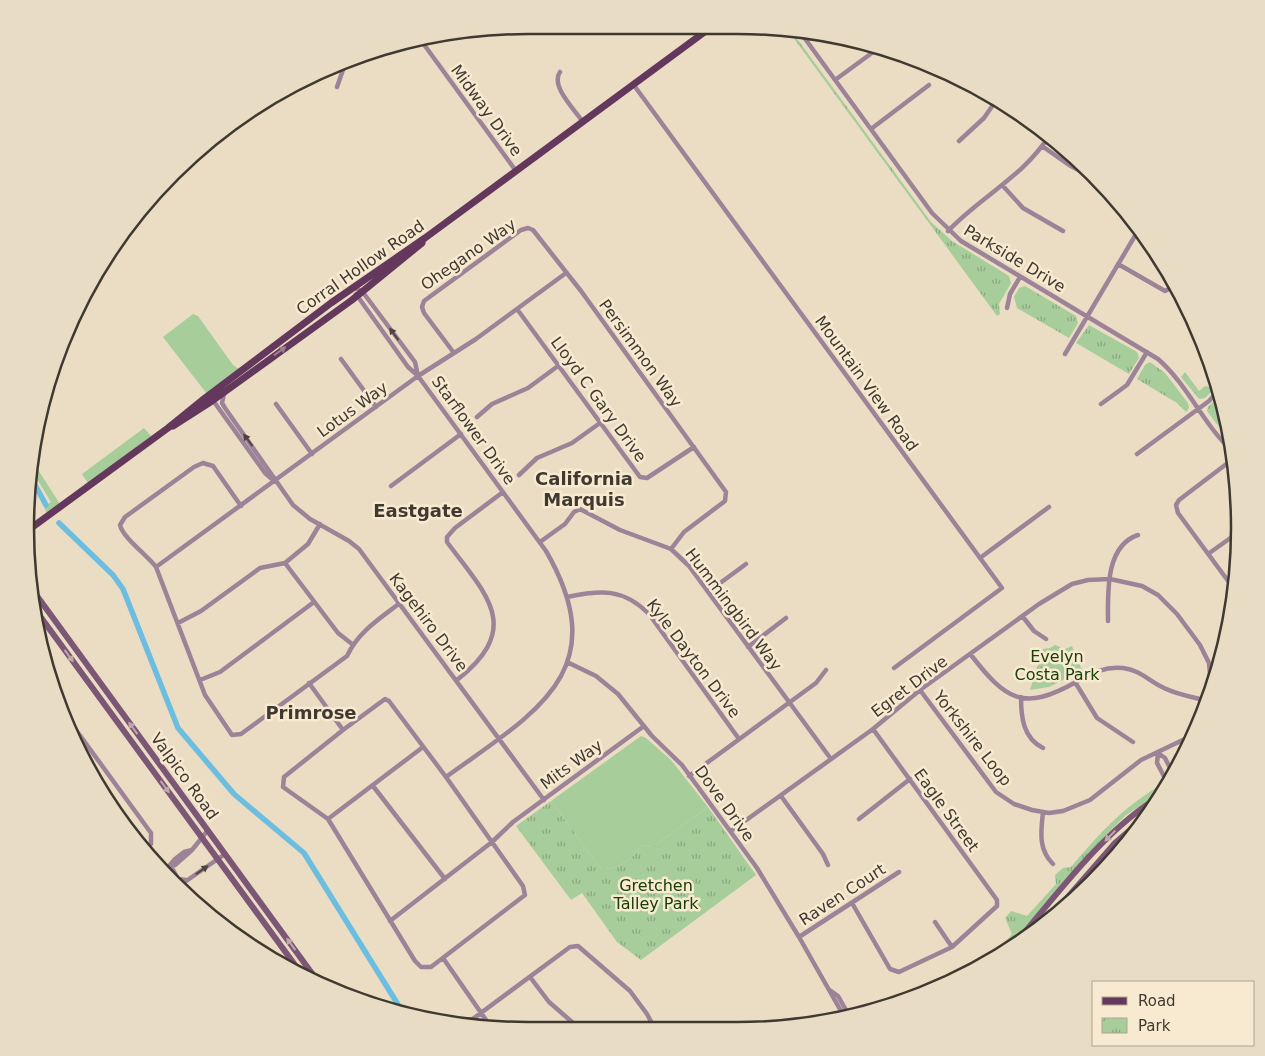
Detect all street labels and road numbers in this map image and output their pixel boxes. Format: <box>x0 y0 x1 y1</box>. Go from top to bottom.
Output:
street label: Midway Drive <box>447 61 526 160</box>
street label: Ohegano Way <box>417 215 519 294</box>
street label: Corral Hollow Road <box>293 216 428 319</box>
street label: Parkside Drive <box>961 221 1069 296</box>
street label: Persimmon Way <box>595 296 686 411</box>
street label: Mountain View Road <box>811 312 922 455</box>
street label: Lloyd C Gary Drive <box>547 333 650 466</box>
street label: Starflower Drive <box>428 372 519 488</box>
street label: Lotus Way <box>313 378 391 441</box>
street label: Hummingbird Way <box>681 544 786 674</box>
street label: Kagehiro Drive <box>385 569 472 675</box>
street label: Kyle Dayton Drive <box>643 595 744 721</box>
street label: Egret Drive <box>868 652 951 721</box>
street label: Yorkshire Loop <box>929 686 1016 790</box>
street label: Valpico Road <box>147 729 222 823</box>
street label: Mits Way <box>537 736 606 793</box>
street label: Dove Drive <box>691 762 758 845</box>
street label: Eagle Street <box>910 765 983 856</box>
street label: Raven Court <box>796 859 889 929</box>

